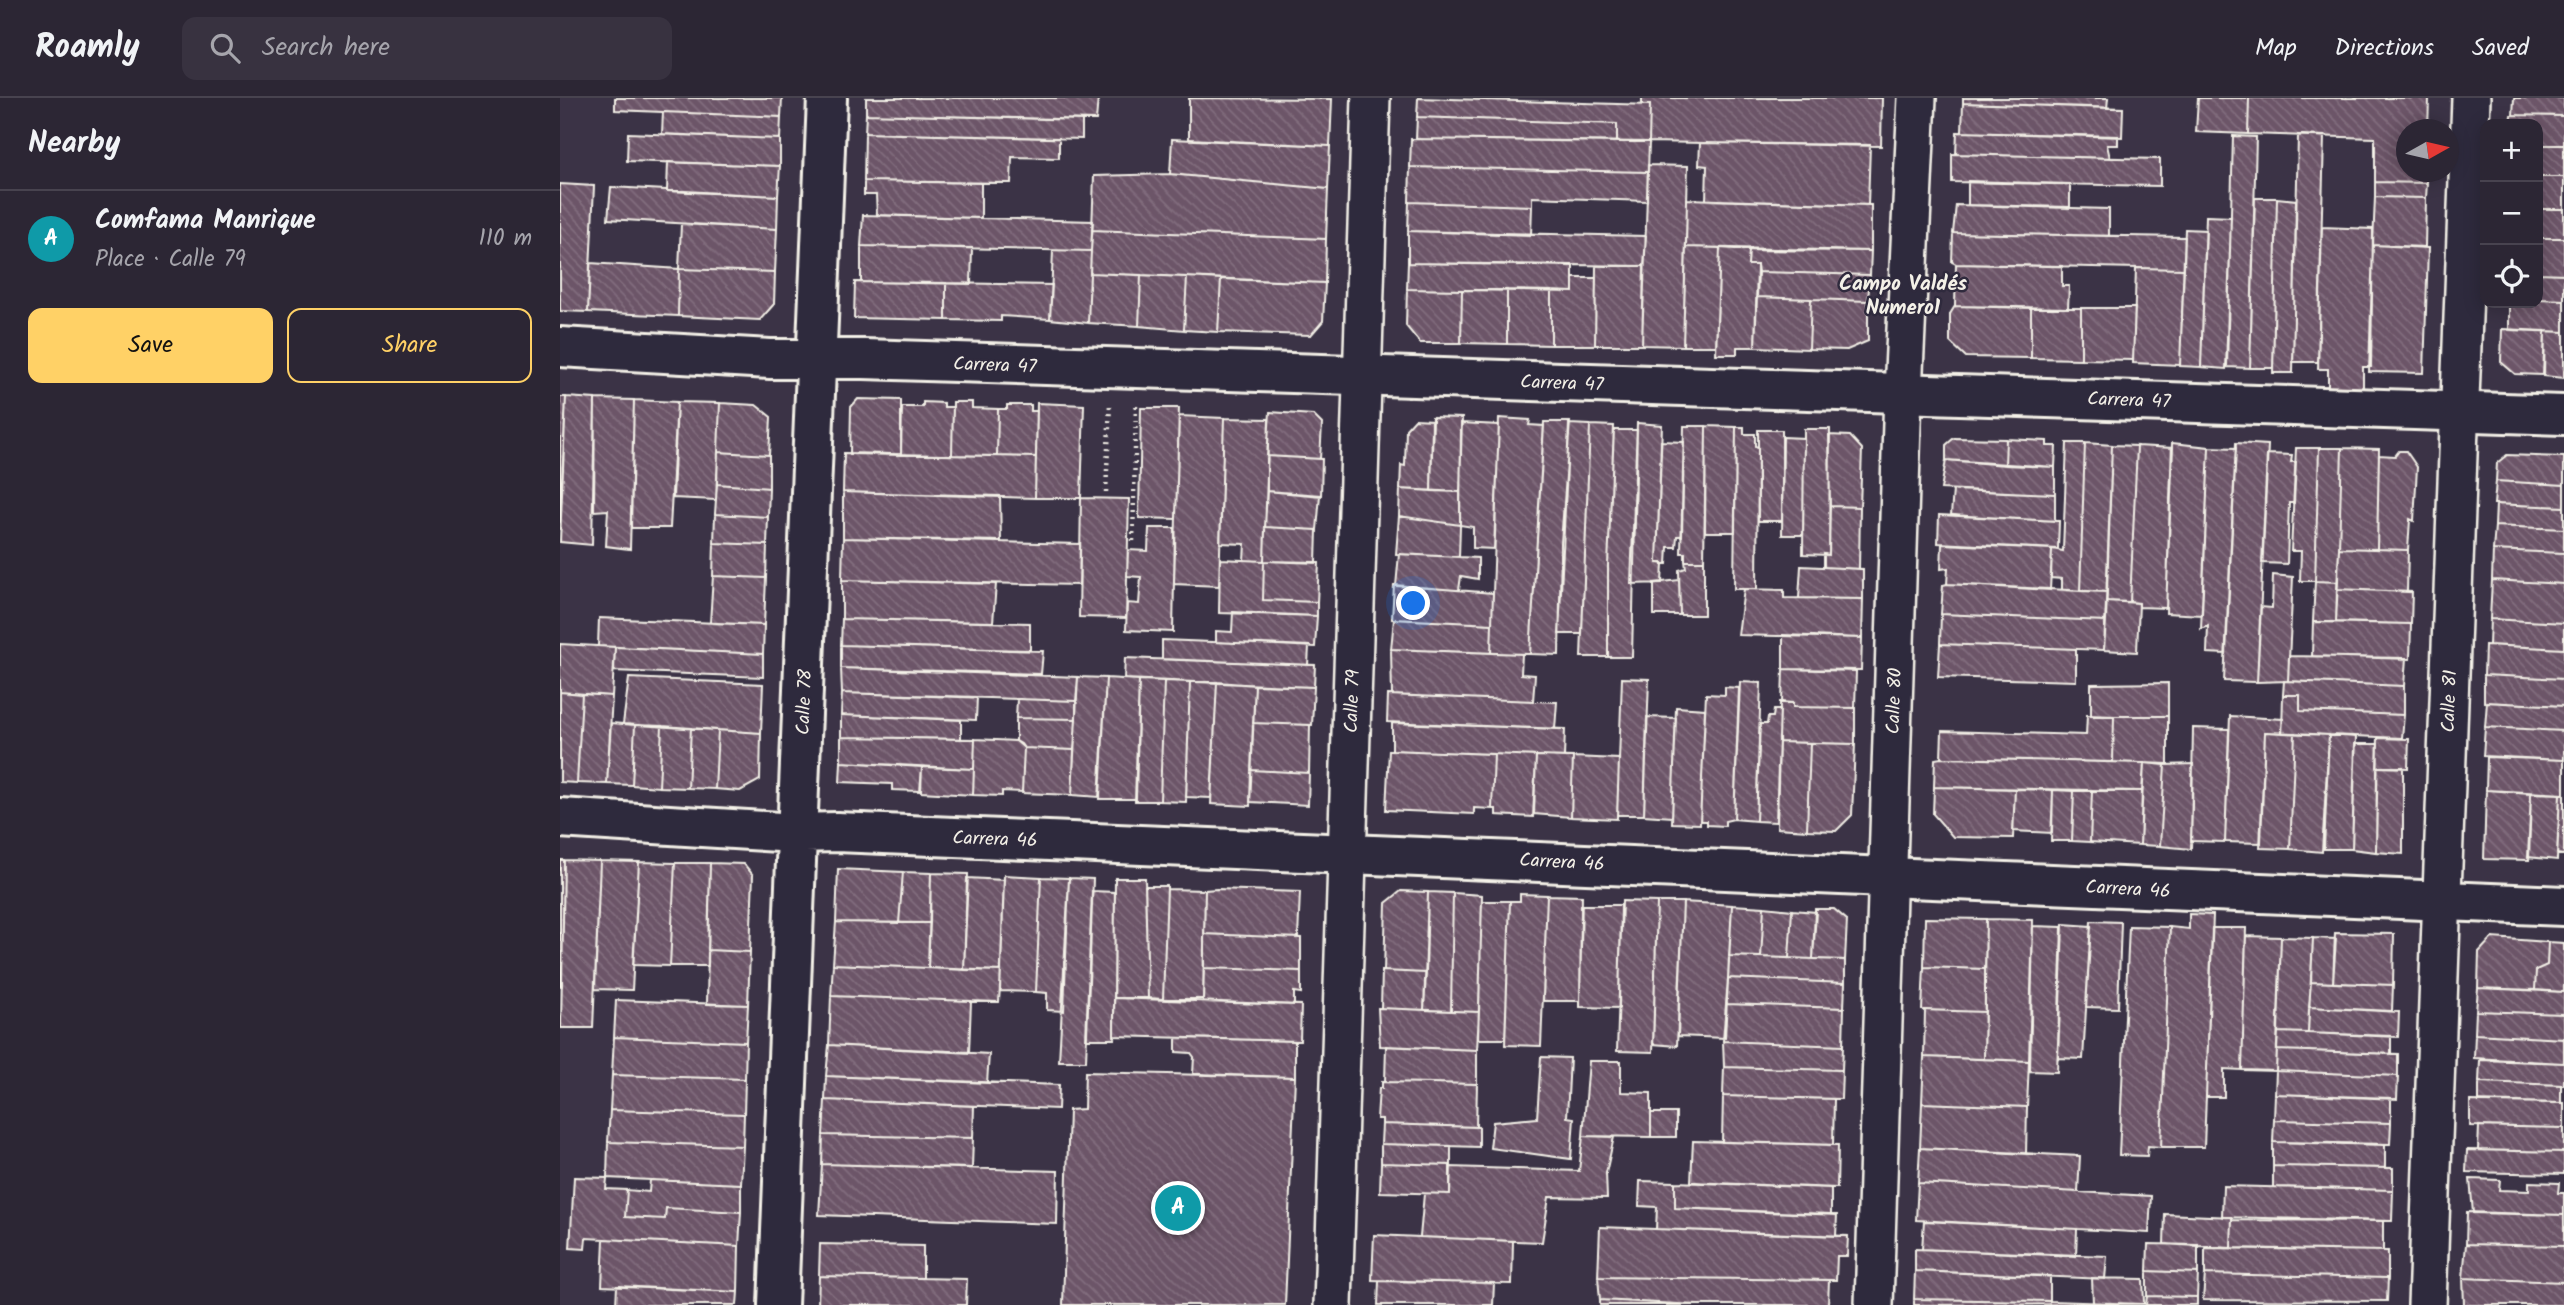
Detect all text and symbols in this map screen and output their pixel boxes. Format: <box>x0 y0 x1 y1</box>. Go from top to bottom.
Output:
search box <box>182 17 672 80</box>
text: Roamly <box>35 22 140 75</box>
text: Search here <box>262 27 390 69</box>
icon: search <box>206 29 244 67</box>
text: Map <box>2255 29 2297 68</box>
text: Directions <box>2335 29 2434 68</box>
text: Saved <box>2472 29 2529 68</box>
north arrow <box>2396 119 2459 182</box>
map controls <box>2480 119 2543 308</box>
button: + <box>2480 119 2543 182</box>
text: Nearby <box>28 120 120 168</box>
button: − <box>2480 182 2543 245</box>
text: Comfama Manrique <box>95 200 316 242</box>
text: A <box>44 221 58 257</box>
text: 110 m <box>479 221 532 257</box>
text: Place · Calle 79 <box>95 242 246 278</box>
button: locate <box>2480 245 2543 308</box>
district label: Campo Valdés Numero1 <box>1839 268 1967 325</box>
button: Save <box>28 308 273 383</box>
button: Share <box>287 308 532 383</box>
street label: Carrera 47 <box>953 350 1038 382</box>
street label: Carrera 47 <box>1520 368 1605 400</box>
street label: Carrera 47 <box>2087 385 2172 417</box>
your location <box>1396 586 1430 620</box>
street label: Calle 80 <box>1879 667 1911 735</box>
street label: Calle 78 <box>789 668 821 736</box>
street label: Calle 79 <box>1337 669 1369 733</box>
street label: Calle 81 <box>2434 669 2466 733</box>
street label: Carrera 46 <box>952 824 1038 856</box>
street label: Carrera 46 <box>1519 846 1605 880</box>
street label: Carrera 46 <box>2085 873 2171 907</box>
pin: A <box>1155 1182 1201 1234</box>

